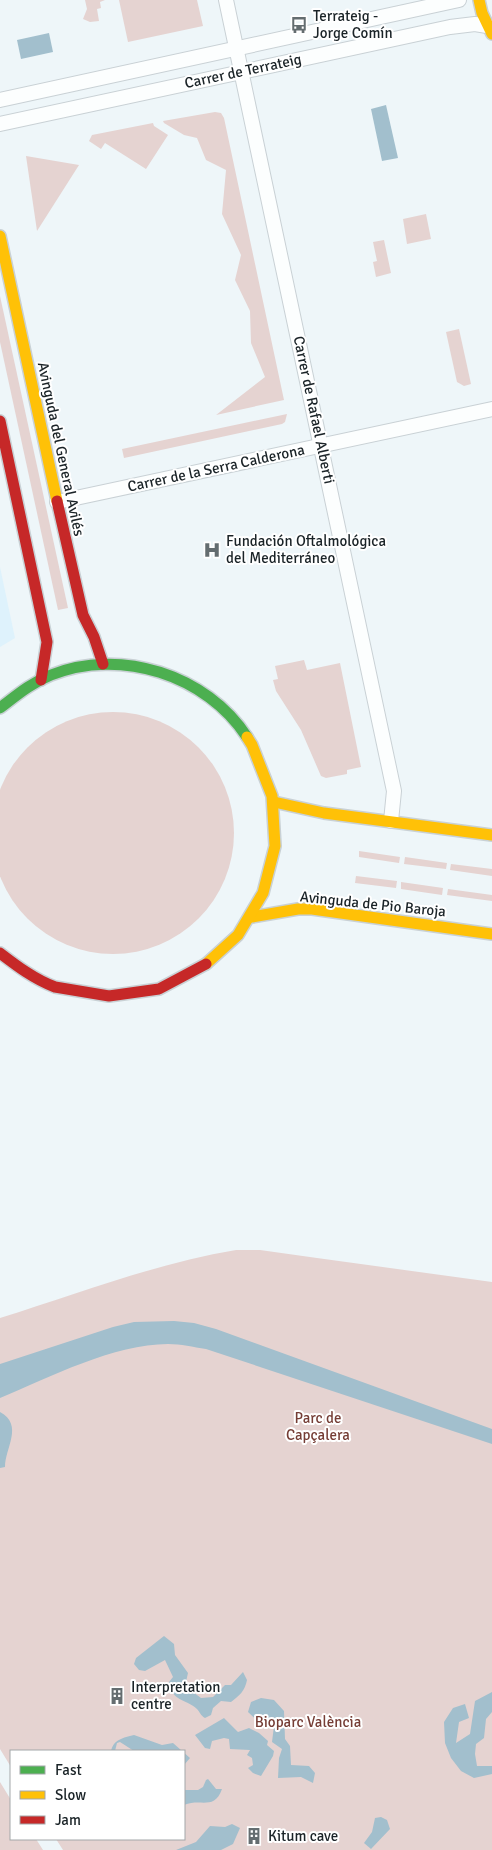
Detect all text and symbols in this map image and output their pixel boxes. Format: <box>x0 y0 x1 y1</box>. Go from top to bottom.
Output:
place label: Terrateig - Jorge Comín <box>313 7 393 42</box>
bus stop icon: Terrateig - Jorge Comín <box>289 15 309 35</box>
street label: Carrer de Terrateig <box>183 50 303 92</box>
street label: Carrer de Rafael Alberti <box>290 334 338 486</box>
street label: Avinguda del General Avilés <box>34 360 88 538</box>
street label: Carrer de la Serra Calderona <box>126 440 306 496</box>
place label: Fundación Oftalmológica del Mediterráneo <box>226 532 386 567</box>
hospital icon: Fundación Oftalmológica del Mediterráneo <box>202 540 222 560</box>
street label: Avinguda de Pio Baroja <box>299 887 447 921</box>
park label: Parc de Capçalera <box>286 1409 350 1444</box>
place label: Interpretation centre <box>131 1678 221 1713</box>
building icon: Interpretation centre <box>107 1686 127 1706</box>
park label: Bioparc València <box>255 1713 361 1731</box>
legend <box>10 1750 185 1840</box>
text: Fast <box>55 1761 82 1779</box>
text: Slow <box>55 1786 86 1804</box>
text: Jam <box>55 1811 81 1829</box>
building icon: Kitum cave <box>244 1826 264 1846</box>
place label: Kitum cave <box>268 1827 338 1845</box>

